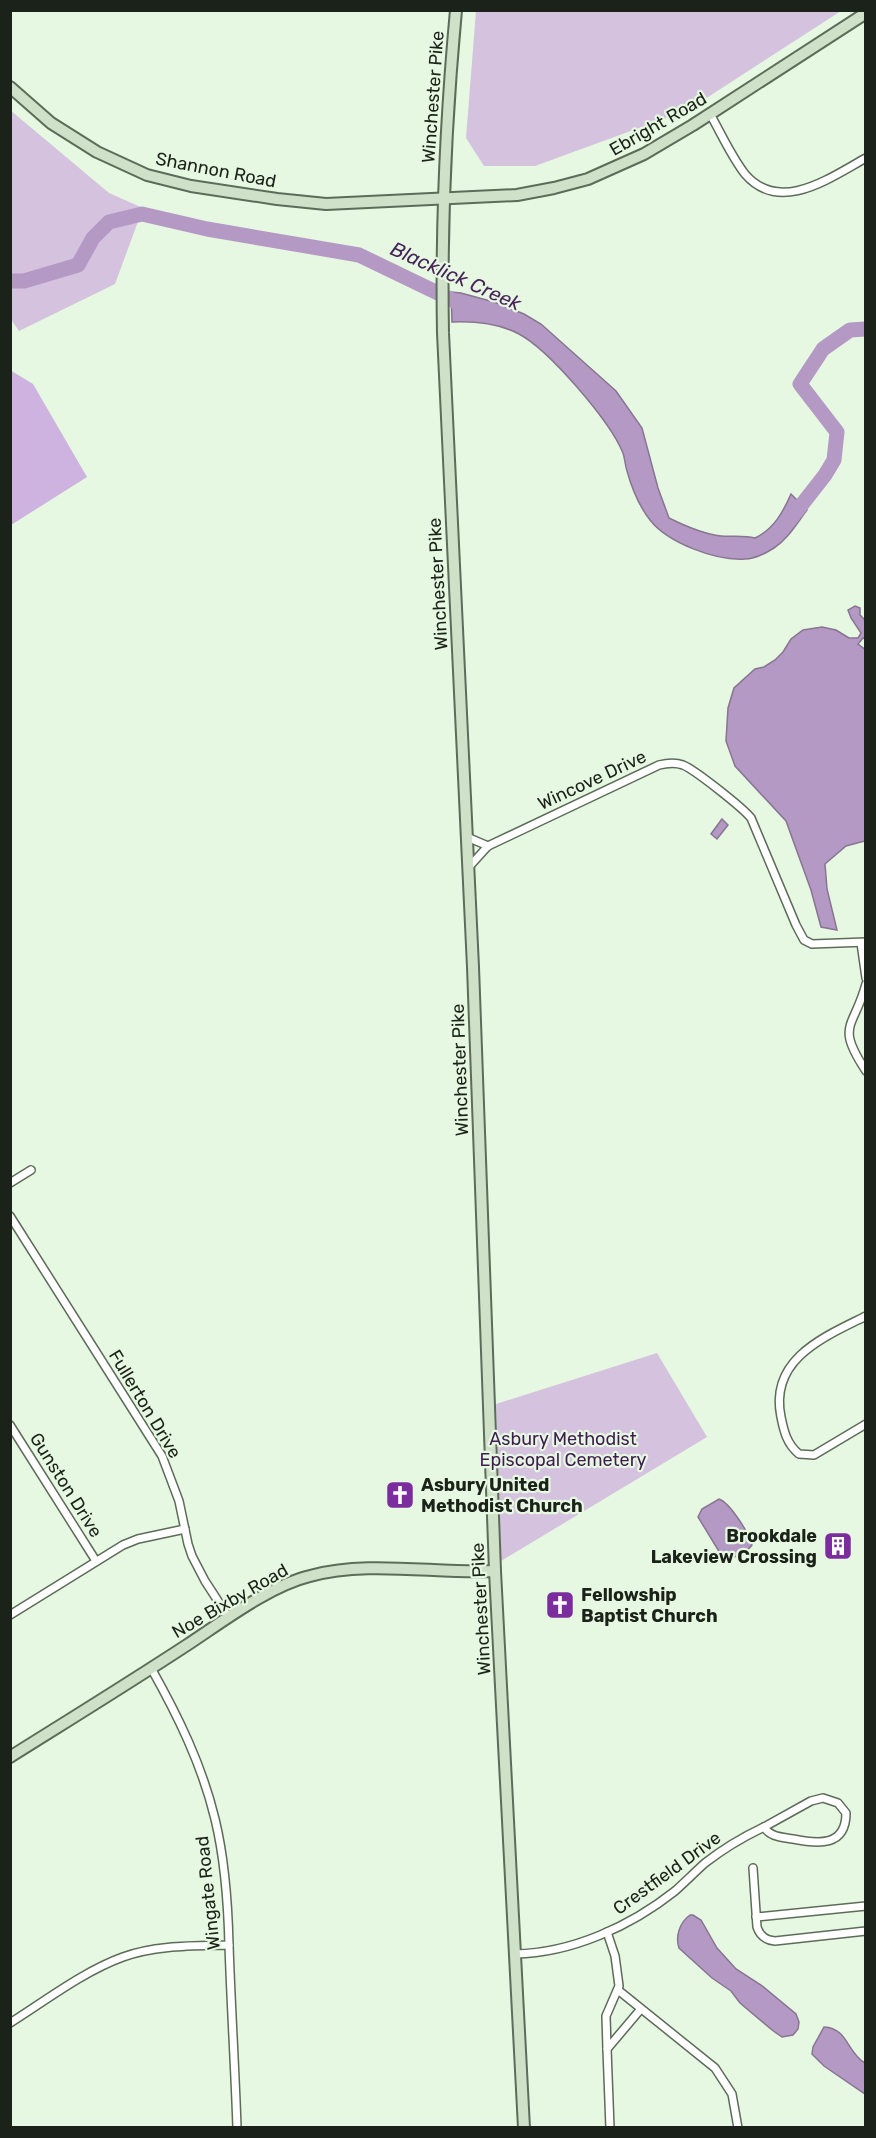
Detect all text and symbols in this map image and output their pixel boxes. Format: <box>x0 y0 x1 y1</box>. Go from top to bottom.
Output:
street label: Winchester Pike <box>417 30 449 164</box>
street label: Ebright Road <box>606 87 710 161</box>
street label: Shannon Road <box>154 148 278 192</box>
water label: Blacklick Creek <box>387 236 526 316</box>
street label: Winchester Pike <box>424 517 452 651</box>
street label: Wincove Drive <box>534 745 650 815</box>
street label: Winchester Pike <box>447 1003 473 1137</box>
street label: Fullerton Drive <box>104 1346 186 1462</box>
park label: Asbury Methodist Episcopal Cemetery <box>480 1428 646 1471</box>
street label: Gunston Drive <box>25 1429 107 1541</box>
place label: Asbury United Methodist Church <box>421 1474 583 1517</box>
church icon: Asbury United Methodist Church <box>384 1479 416 1511</box>
place label: Brookdale Lakeview Crossing <box>651 1525 817 1568</box>
building icon: Brookdale Lakeview Crossing <box>822 1530 854 1562</box>
street label: Winchester Pike <box>467 1542 495 1676</box>
street label: Noe Bixby Road <box>168 1559 292 1643</box>
place label: Fellowship Baptist Church <box>581 1584 718 1627</box>
church icon: Fellowship Baptist Church <box>544 1589 576 1621</box>
street label: Crestfield Drive <box>609 1827 725 1919</box>
street label: Wingate Road <box>191 1835 225 1951</box>

